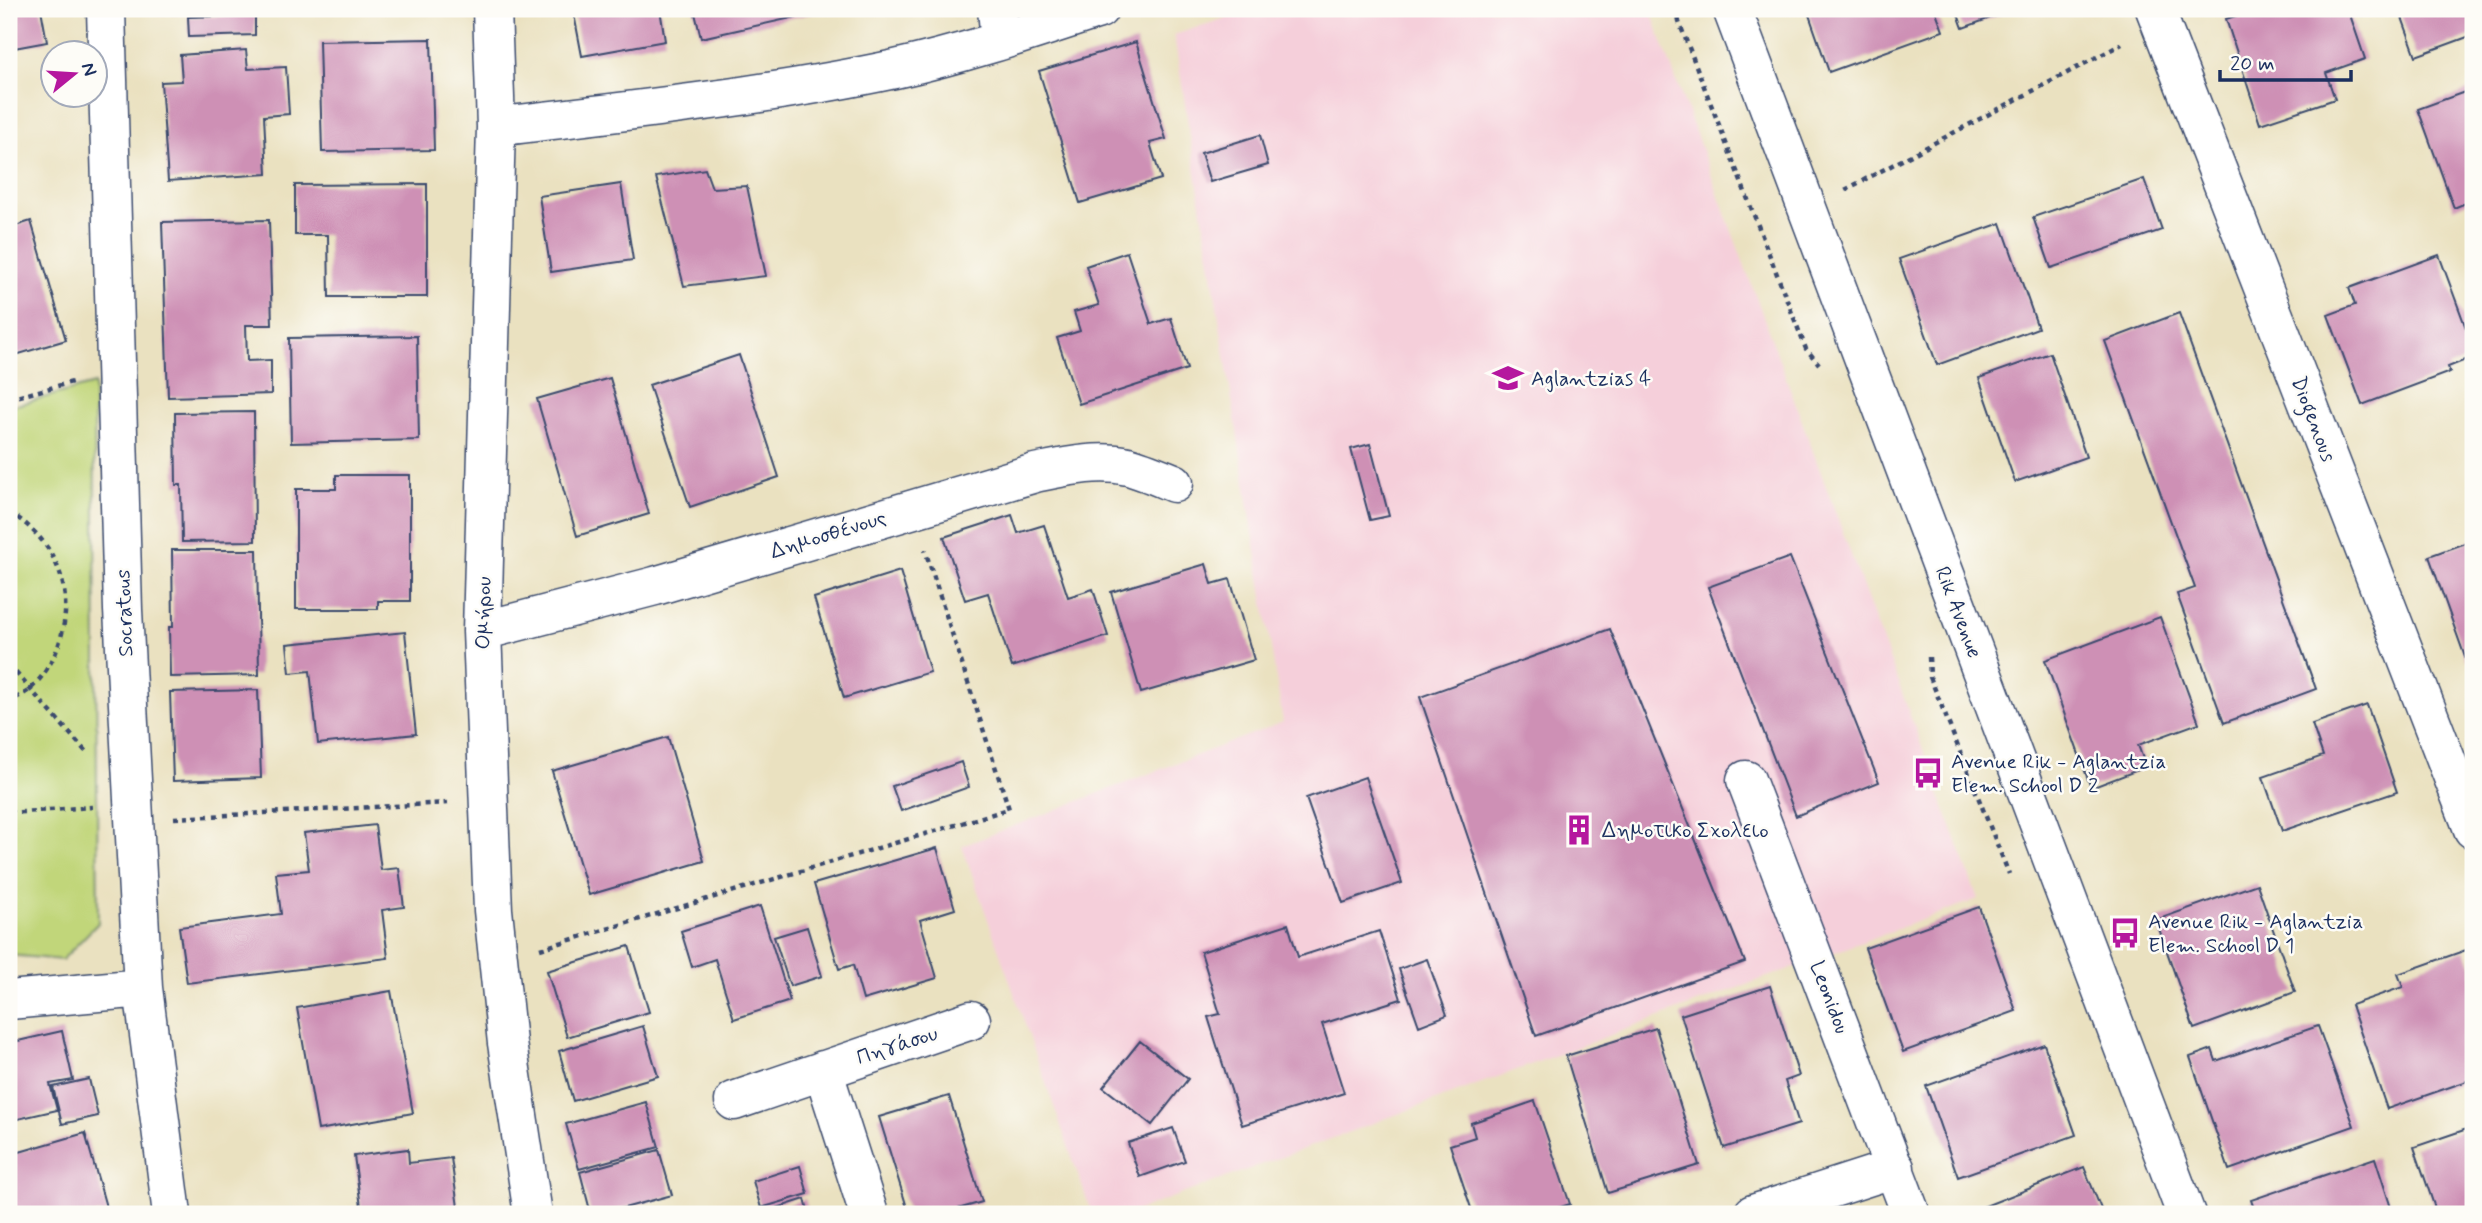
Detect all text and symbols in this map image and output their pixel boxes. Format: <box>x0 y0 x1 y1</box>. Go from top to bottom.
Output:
north arrow <box>38 38 108 108</box>
scale bar <box>2220 38 2351 82</box>
text: 20 m <box>2230 50 2275 78</box>
text: N <box>75 59 103 79</box>
school or university icon: Aglantzias 4 <box>1491 361 1525 395</box>
place label: Aglantzias 4 <box>1531 365 1651 393</box>
street label: Diogenous <box>2282 373 2342 467</box>
street label: Δημοσθένους <box>767 503 890 566</box>
street label: Rik Avenue <box>1928 563 1988 662</box>
street label: Socratous <box>109 569 141 657</box>
street label: Ομήρου <box>469 576 499 650</box>
place label: Avenue Rik - Aglantzia Elem. School D 2 <box>1951 748 2166 800</box>
bus stop icon: Avenue Rik - Aglantzia Elem. School D 2 <box>1911 756 1945 790</box>
building icon: Δημοτικο Σχολειο <box>1562 813 1596 847</box>
place label: Δημοτικο Σχολειο <box>1602 817 1769 845</box>
place label: Avenue Rik - Aglantzia Elem. School D 1 <box>2148 908 2363 960</box>
bus stop icon: Avenue Rik - Aglantzia Elem. School D 1 <box>2108 916 2142 950</box>
street label: Leonidou <box>1802 957 1856 1038</box>
street label: Πηγάσου <box>853 1020 941 1072</box>

